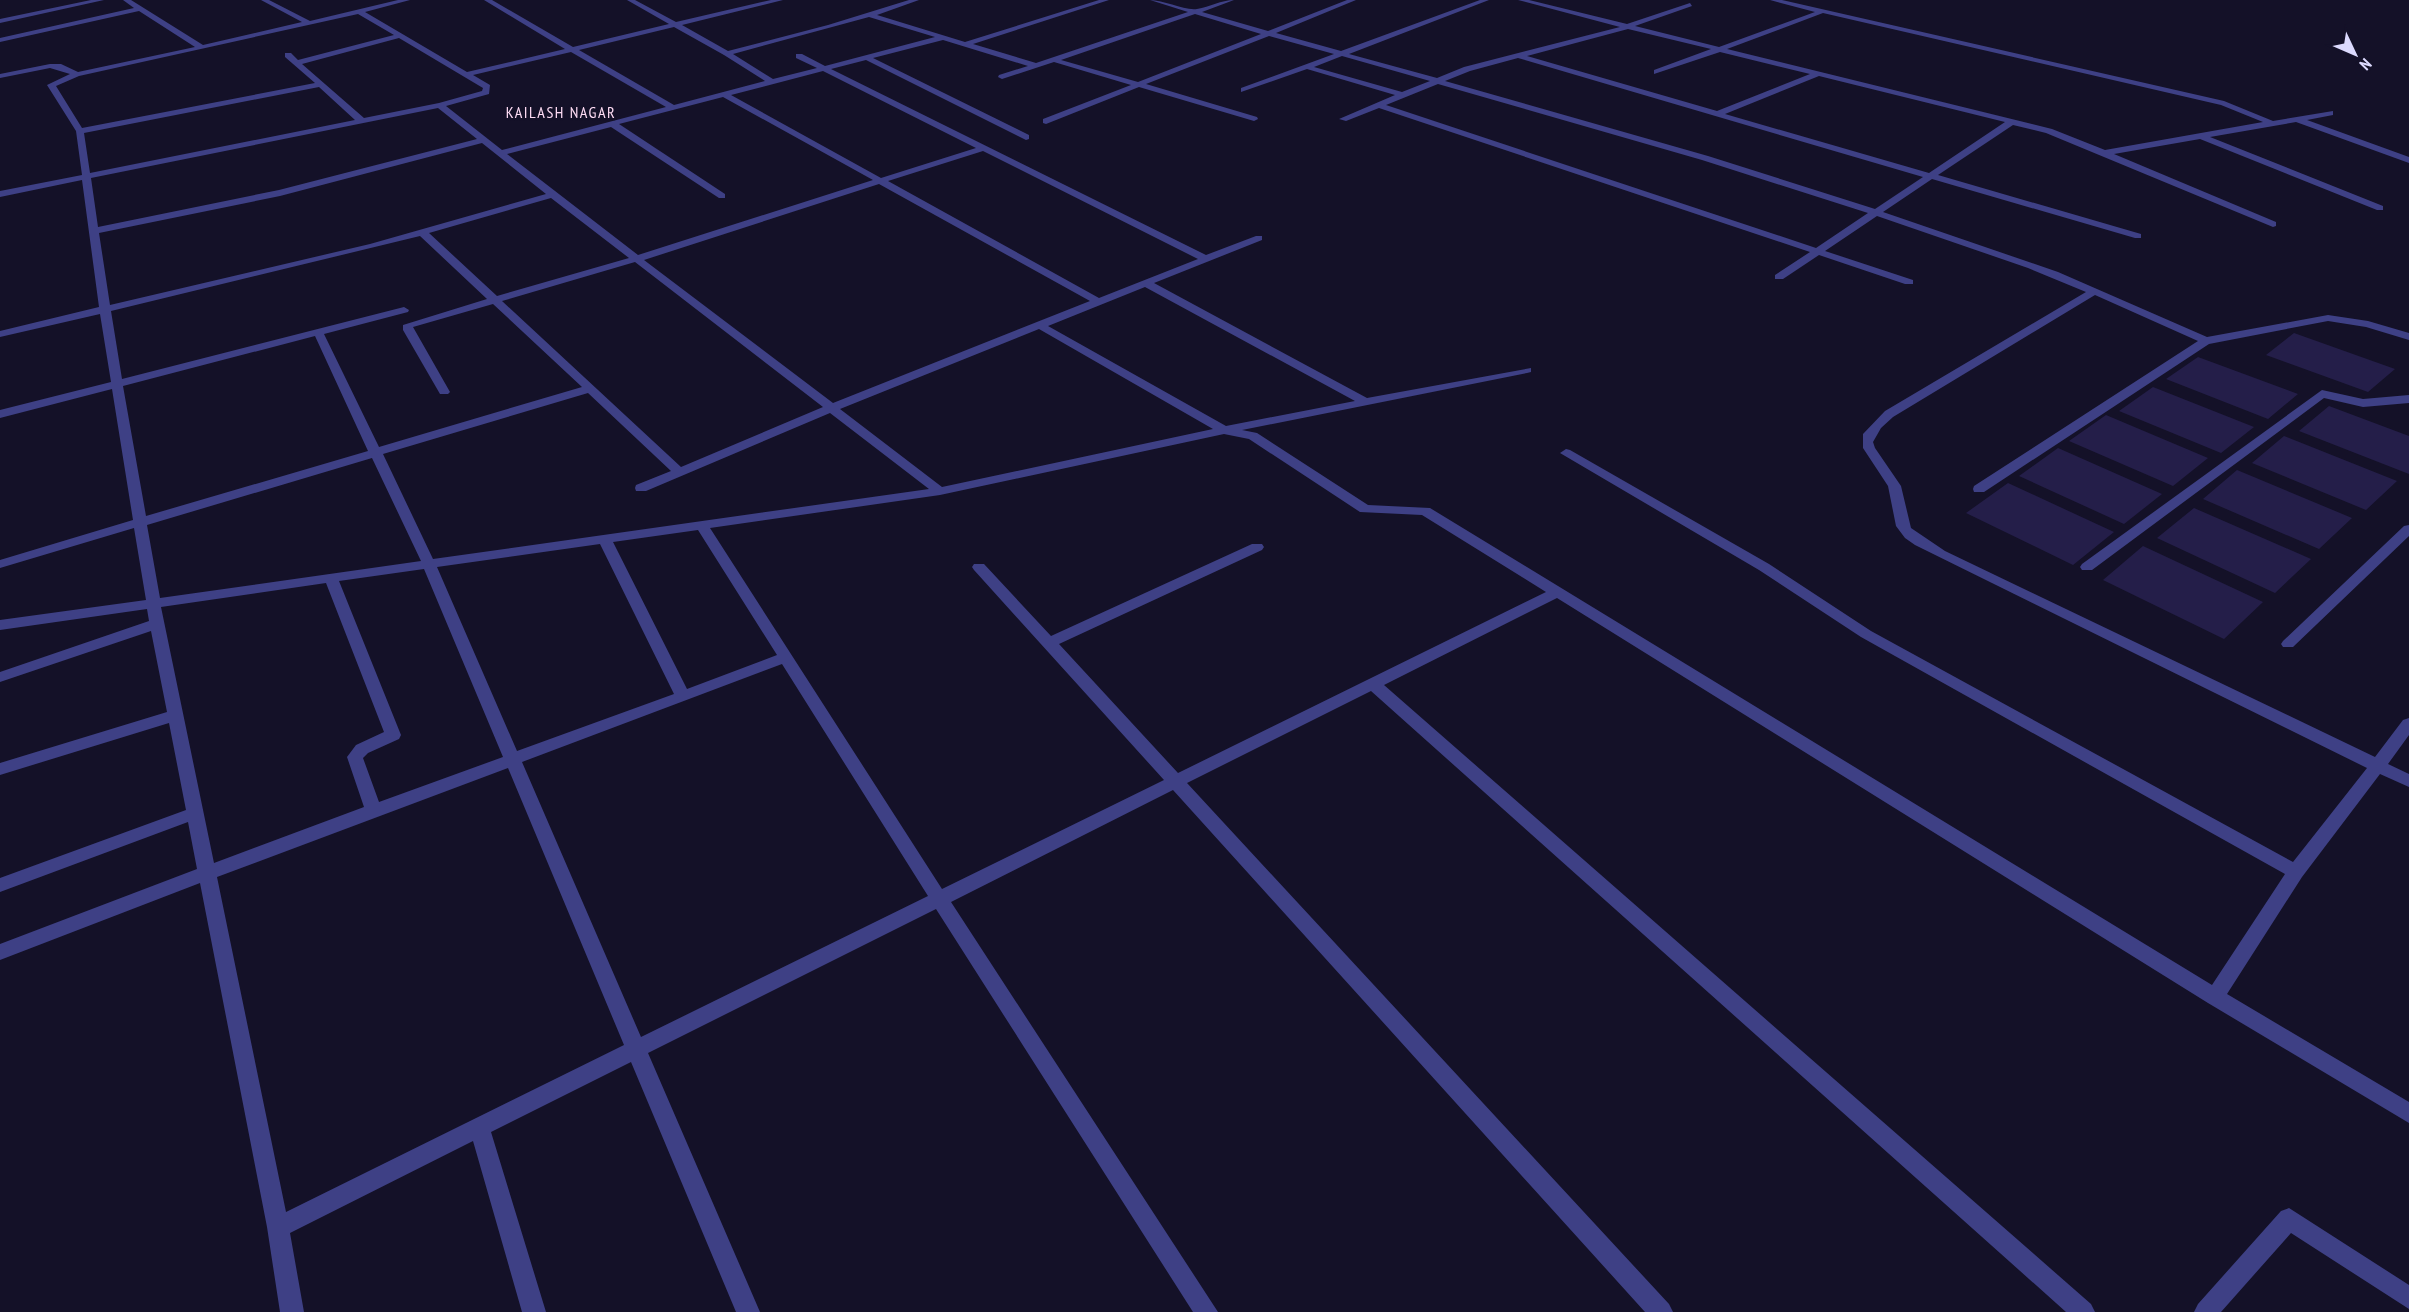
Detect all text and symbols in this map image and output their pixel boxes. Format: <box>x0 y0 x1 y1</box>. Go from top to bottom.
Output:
north arrow <box>2325 24 2385 84</box>
text: N <box>2356 54 2376 74</box>
district label: KAILASH NAGAR <box>506 102 616 122</box>

